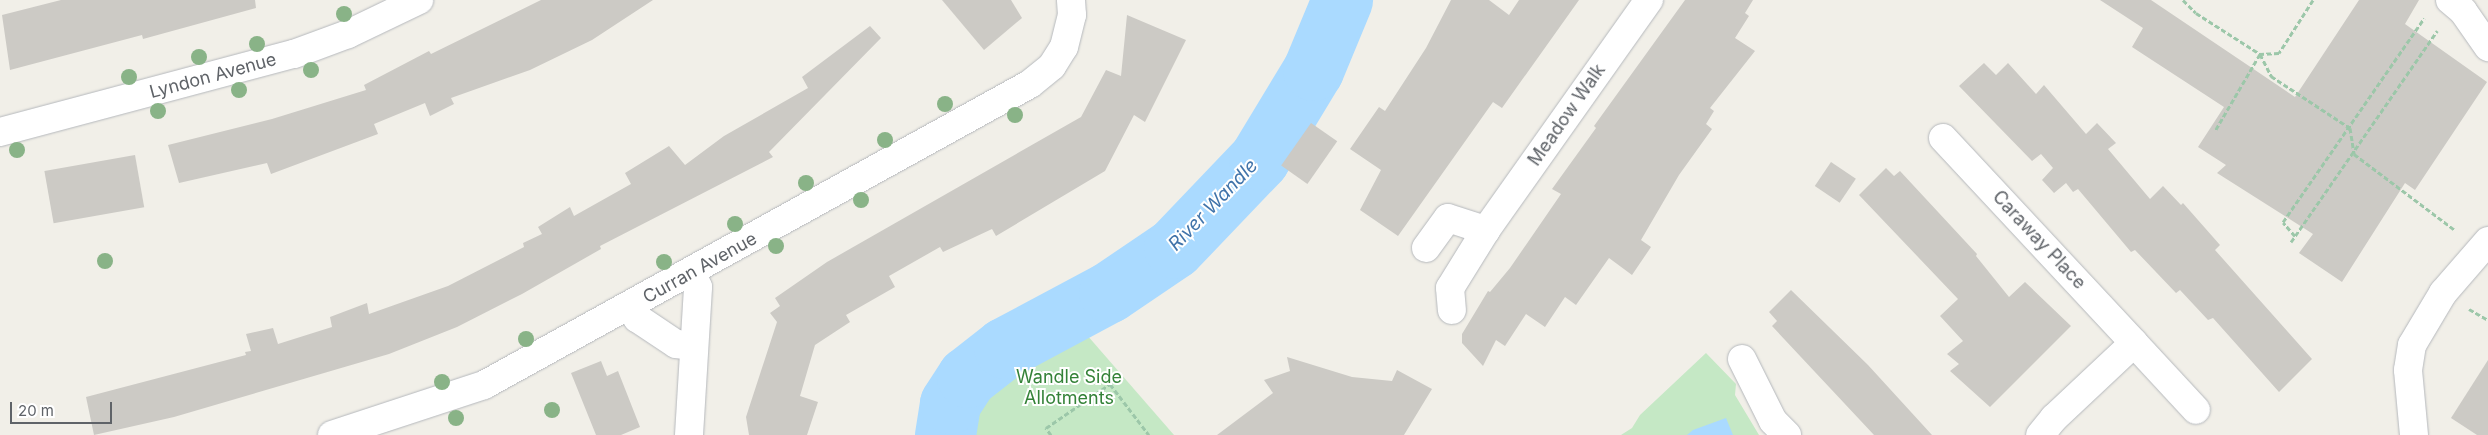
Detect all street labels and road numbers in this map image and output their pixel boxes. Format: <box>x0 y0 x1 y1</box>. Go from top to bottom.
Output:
street label: Lyndon Avenue <box>147 49 279 103</box>
street label: Meadow Walk <box>1524 60 1610 170</box>
street label: Caraway Place <box>1988 186 2090 294</box>
street label: Curran Avenue <box>639 228 761 308</box>

